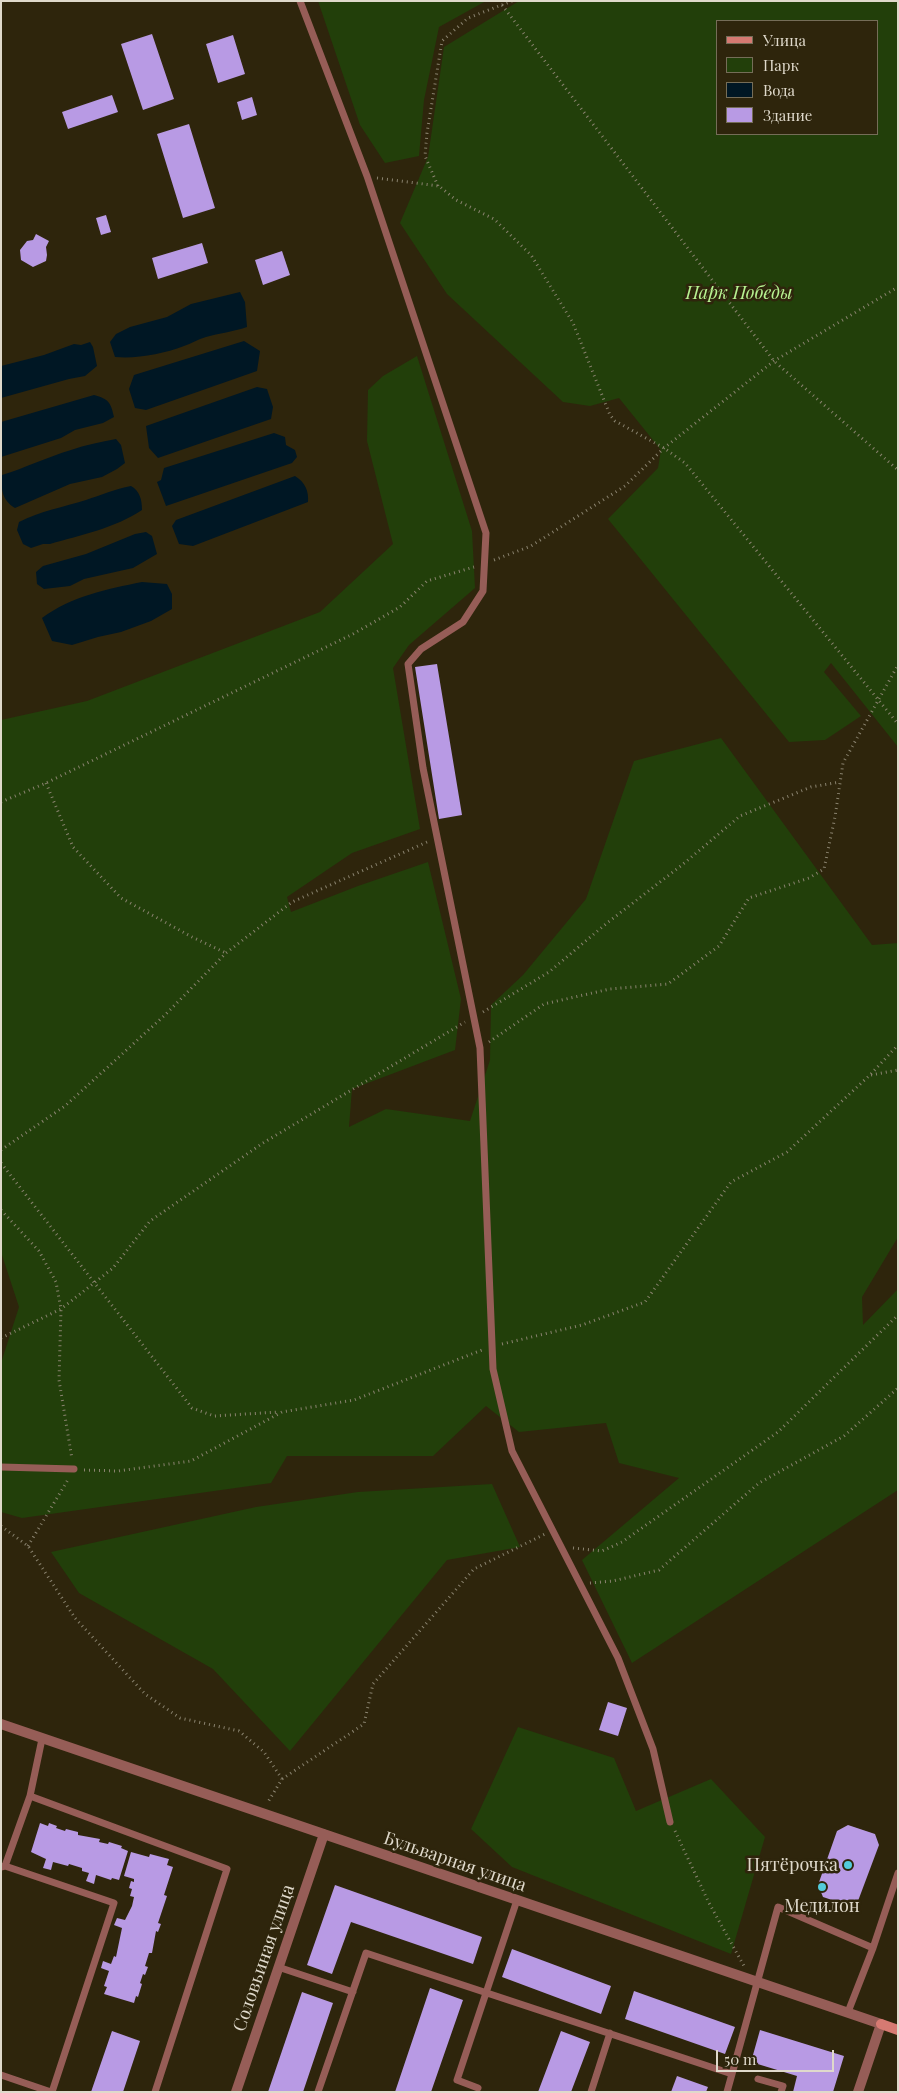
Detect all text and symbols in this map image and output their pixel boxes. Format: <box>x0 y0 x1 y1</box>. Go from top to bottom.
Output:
legend <box>716 20 879 135</box>
text: Улица <box>763 30 806 50</box>
text: Парк <box>763 55 799 75</box>
text: Вода <box>763 80 795 100</box>
text: Здание <box>763 105 812 125</box>
park label: Парк Победы <box>685 282 793 304</box>
street label: Бульварная улица <box>381 1827 529 1897</box>
place label: Пятёрочка <box>747 1854 838 1876</box>
marker: Пятёрочка <box>842 1859 854 1871</box>
marker: Медилон <box>816 1881 828 1893</box>
street label: Соловьиная улица <box>229 1882 299 2034</box>
place label: Медилон <box>784 1895 860 1917</box>
scale bar <box>719 2040 836 2072</box>
text: 50 m <box>724 2049 756 2069</box>

